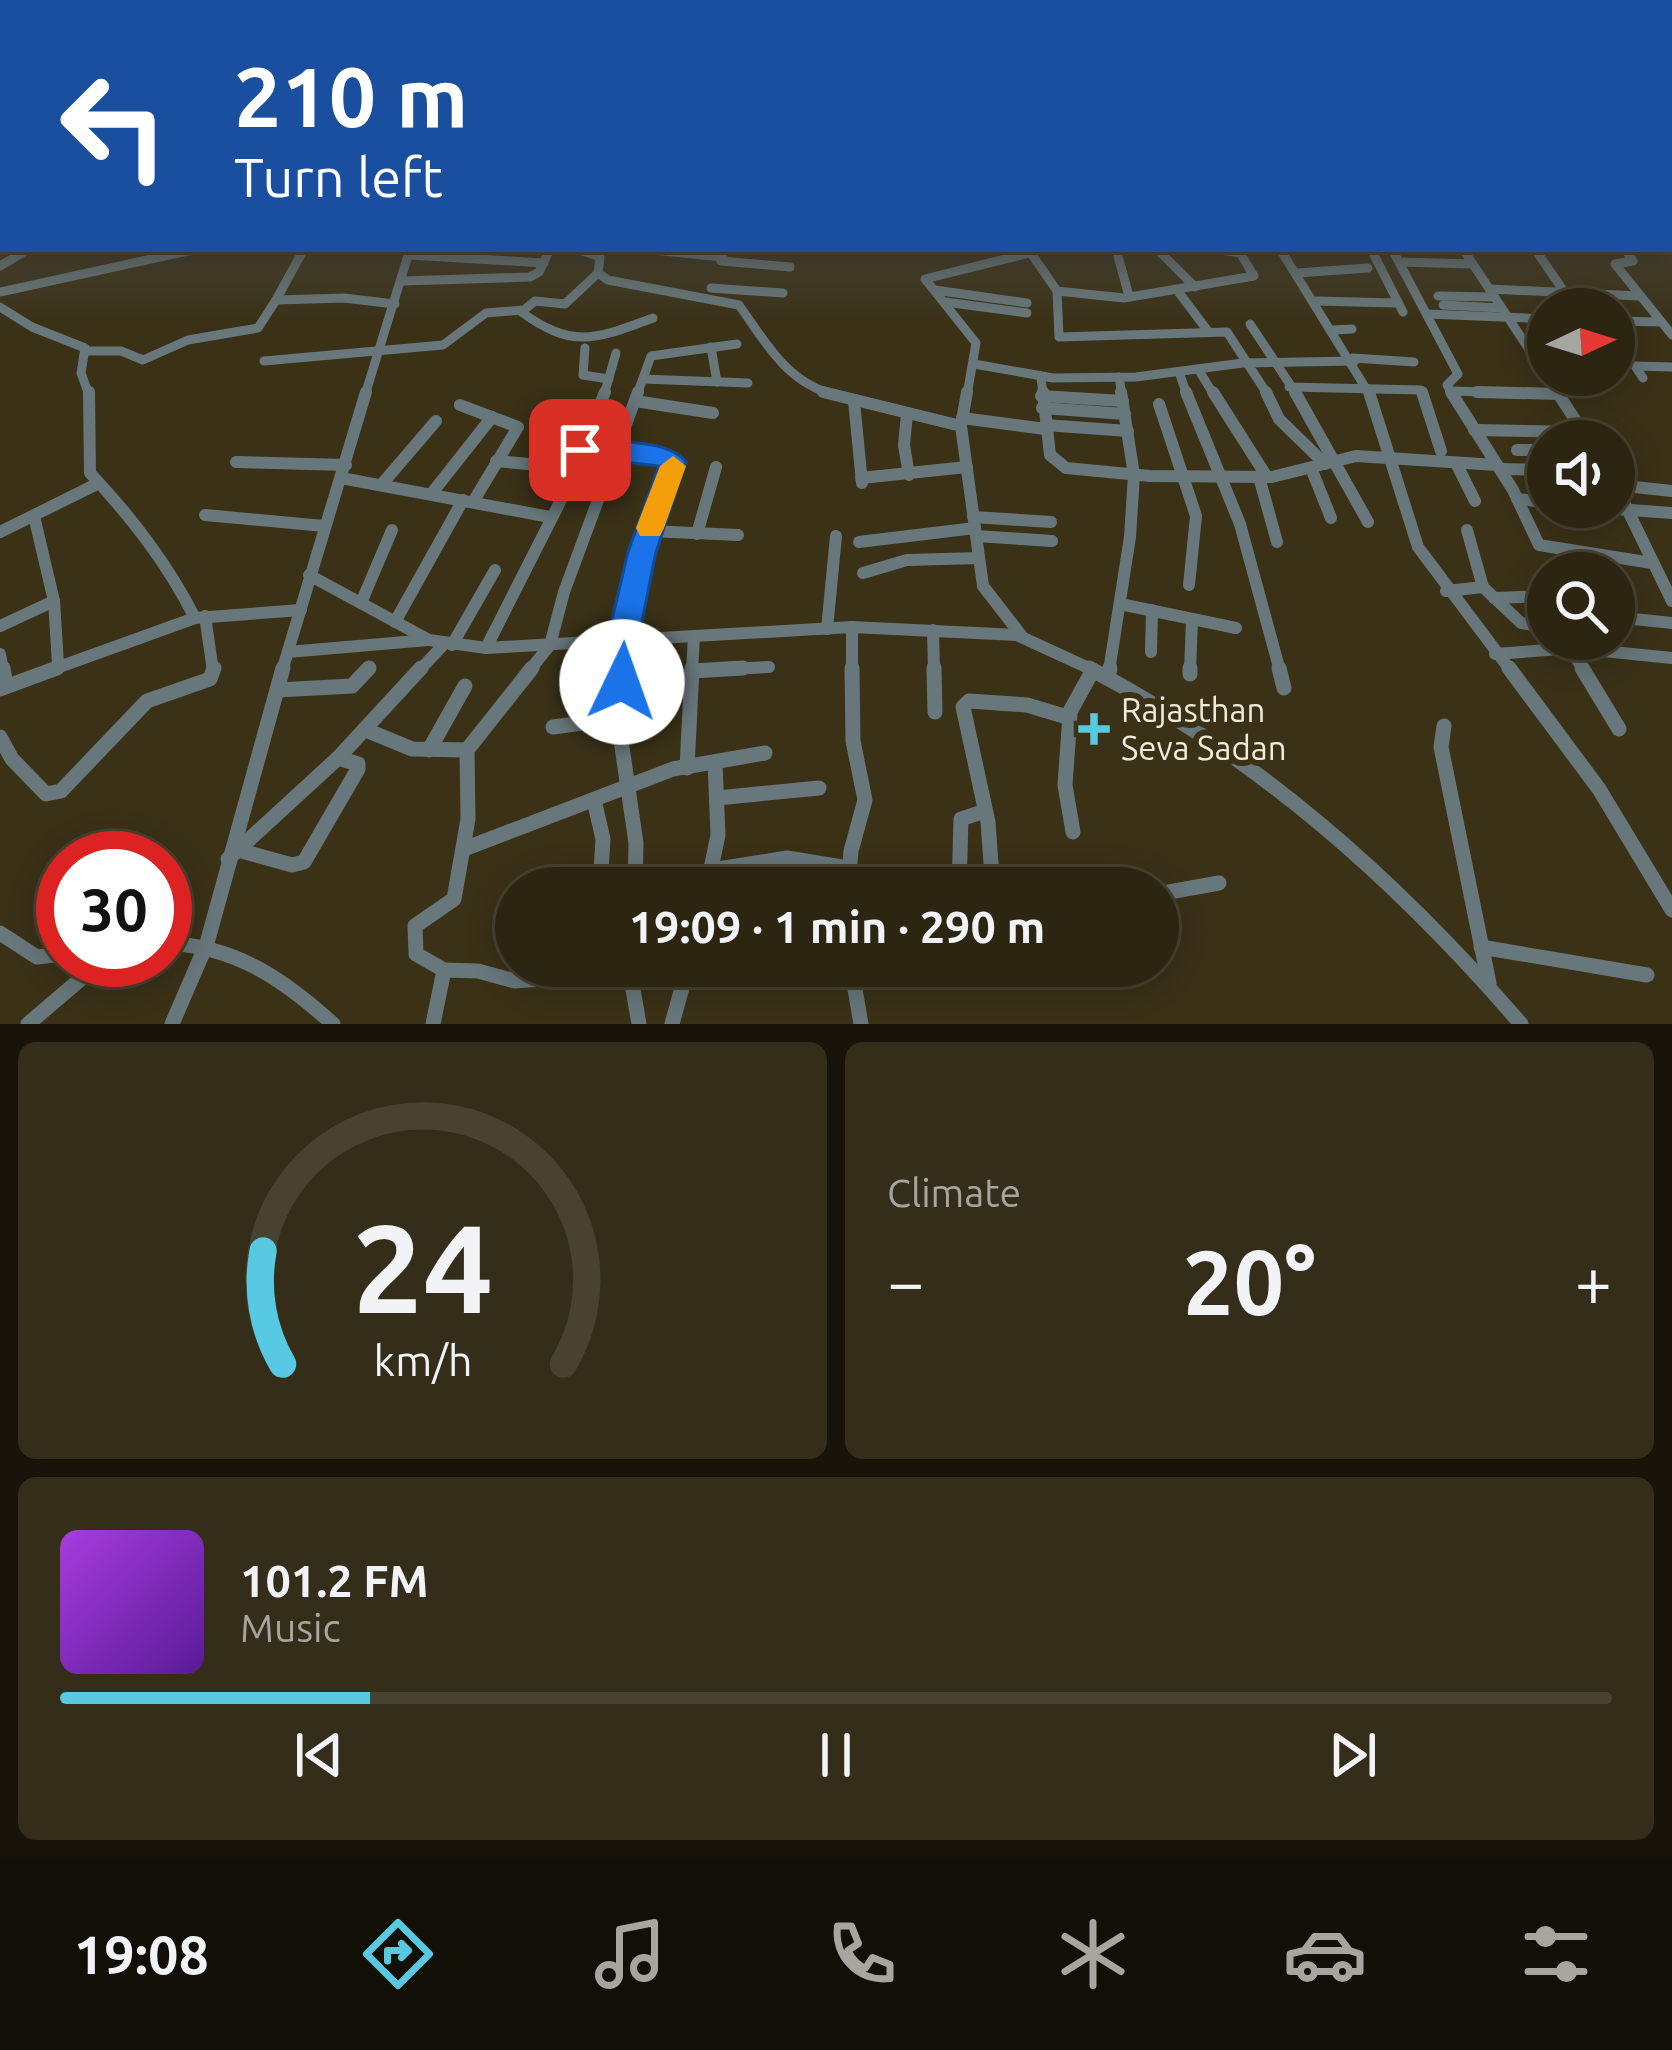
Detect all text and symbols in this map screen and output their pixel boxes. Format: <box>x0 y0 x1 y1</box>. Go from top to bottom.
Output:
icon: left <box>36 48 192 204</box>
text: 210 m <box>234 49 468 143</box>
text: Turn left <box>234 147 443 207</box>
north arrow <box>1527 288 1635 396</box>
map controls <box>1527 288 1635 660</box>
pin <box>529 399 631 501</box>
icon: arrive <box>547 417 613 483</box>
button: sound <box>1527 420 1635 528</box>
button: search <box>1527 552 1635 660</box>
position arrow <box>559 619 685 745</box>
place label: Rajasthan Seva Sadan <box>1121 691 1287 766</box>
marker: Rajasthan Seva Sadan <box>1078 713 1110 745</box>
speed limit sign: 30 <box>36 831 192 987</box>
text: 19:09 · 1 min · 290 m <box>629 901 1045 952</box>
text: Climate <box>887 1171 1021 1214</box>
text: 24 <box>352 1197 493 1337</box>
text: 20° <box>1183 1231 1316 1332</box>
text: − <box>887 1244 924 1318</box>
text: + <box>1575 1244 1612 1318</box>
text: km/h <box>373 1335 472 1383</box>
text: 101.2 FM <box>240 1555 429 1606</box>
text: Music <box>240 1606 341 1649</box>
icon: previous <box>286 1722 352 1788</box>
icon: pause <box>803 1722 869 1788</box>
icon: next <box>1320 1722 1386 1788</box>
icon: directions <box>356 1912 440 1996</box>
icon: music <box>588 1912 672 1996</box>
icon: phone <box>820 1912 904 1996</box>
icon: climate <box>1051 1912 1135 1996</box>
icon: car <box>1283 1912 1367 1996</box>
icon: filters <box>1514 1912 1598 1996</box>
text: 19:08 <box>74 1924 209 1984</box>

